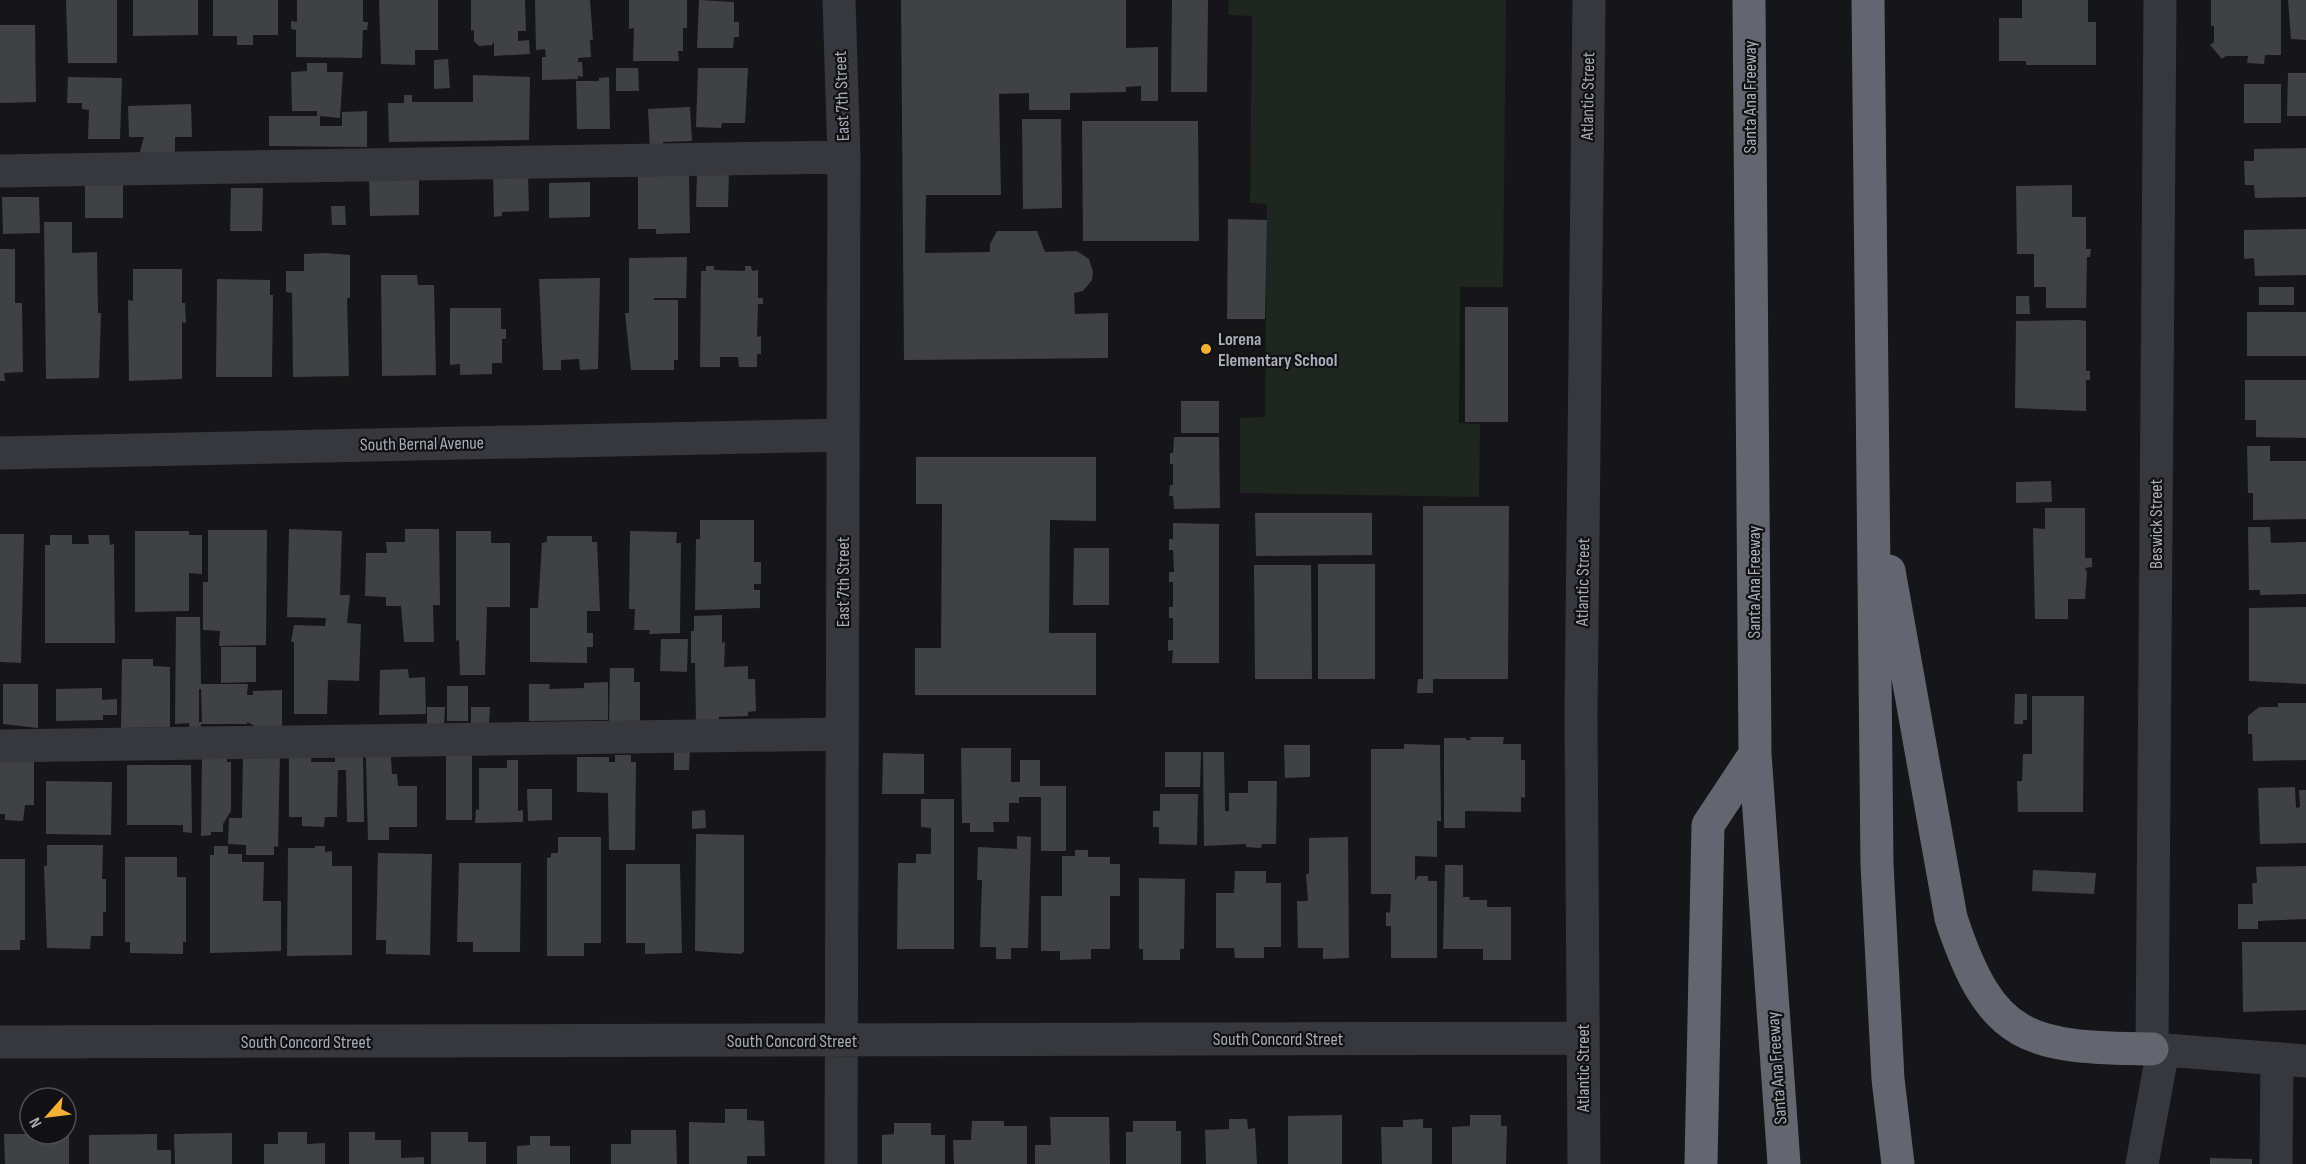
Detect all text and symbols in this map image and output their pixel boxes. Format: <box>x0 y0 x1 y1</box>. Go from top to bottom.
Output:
street label: Santa Ana Freeway <box>1740 40 1761 153</box>
street label: East 7th Street <box>830 50 854 141</box>
street label: Atlantic Street <box>1577 51 1599 141</box>
place label: Lorena Elementary School <box>1218 329 1337 371</box>
marker: Lorena Elementary School <box>1199 342 1213 356</box>
street label: South Bernal Avenue <box>360 432 484 456</box>
street label: Beswick Street <box>2146 478 2167 569</box>
street label: Santa Ana Freeway <box>1744 525 1765 638</box>
street label: East 7th Street <box>833 536 854 627</box>
street label: Atlantic Street <box>1572 537 1594 627</box>
street label: Santa Ana Freeway <box>1763 1011 1791 1125</box>
street label: Atlantic Street <box>1573 1023 1594 1113</box>
street label: South Concord Street <box>1213 1029 1344 1050</box>
street label: South Concord Street <box>727 1031 858 1052</box>
street label: South Concord Street <box>241 1032 372 1053</box>
north arrow <box>18 1086 78 1146</box>
text: N <box>26 1114 46 1131</box>

